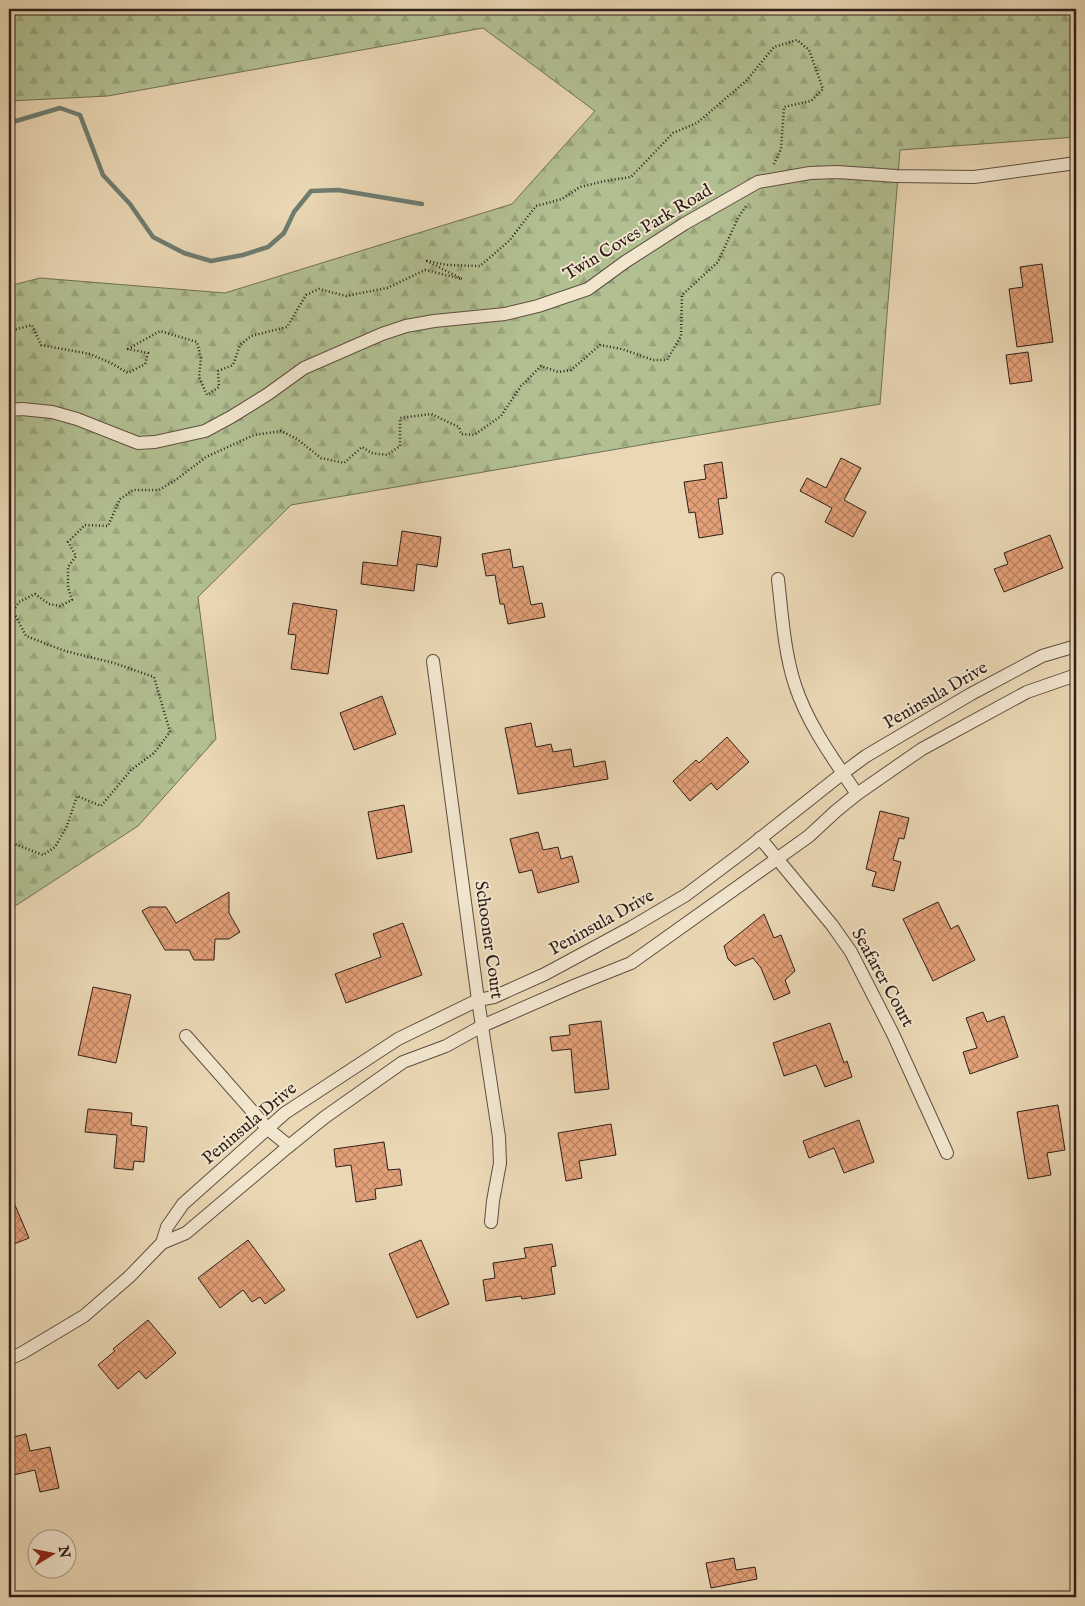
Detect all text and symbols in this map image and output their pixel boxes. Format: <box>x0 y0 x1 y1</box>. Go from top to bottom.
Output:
street label: Twin Coves Park Road <box>559 179 717 286</box>
street label: Peninsula Drive <box>880 657 992 735</box>
street label: Schooner Court <box>468 880 508 1000</box>
street label: Peninsula Drive <box>545 885 659 961</box>
street label: Seafarer Court <box>845 924 919 1032</box>
street label: Peninsula Drive <box>198 1078 302 1170</box>
north arrow <box>28 1528 78 1578</box>
text: N <box>54 1543 74 1559</box>

